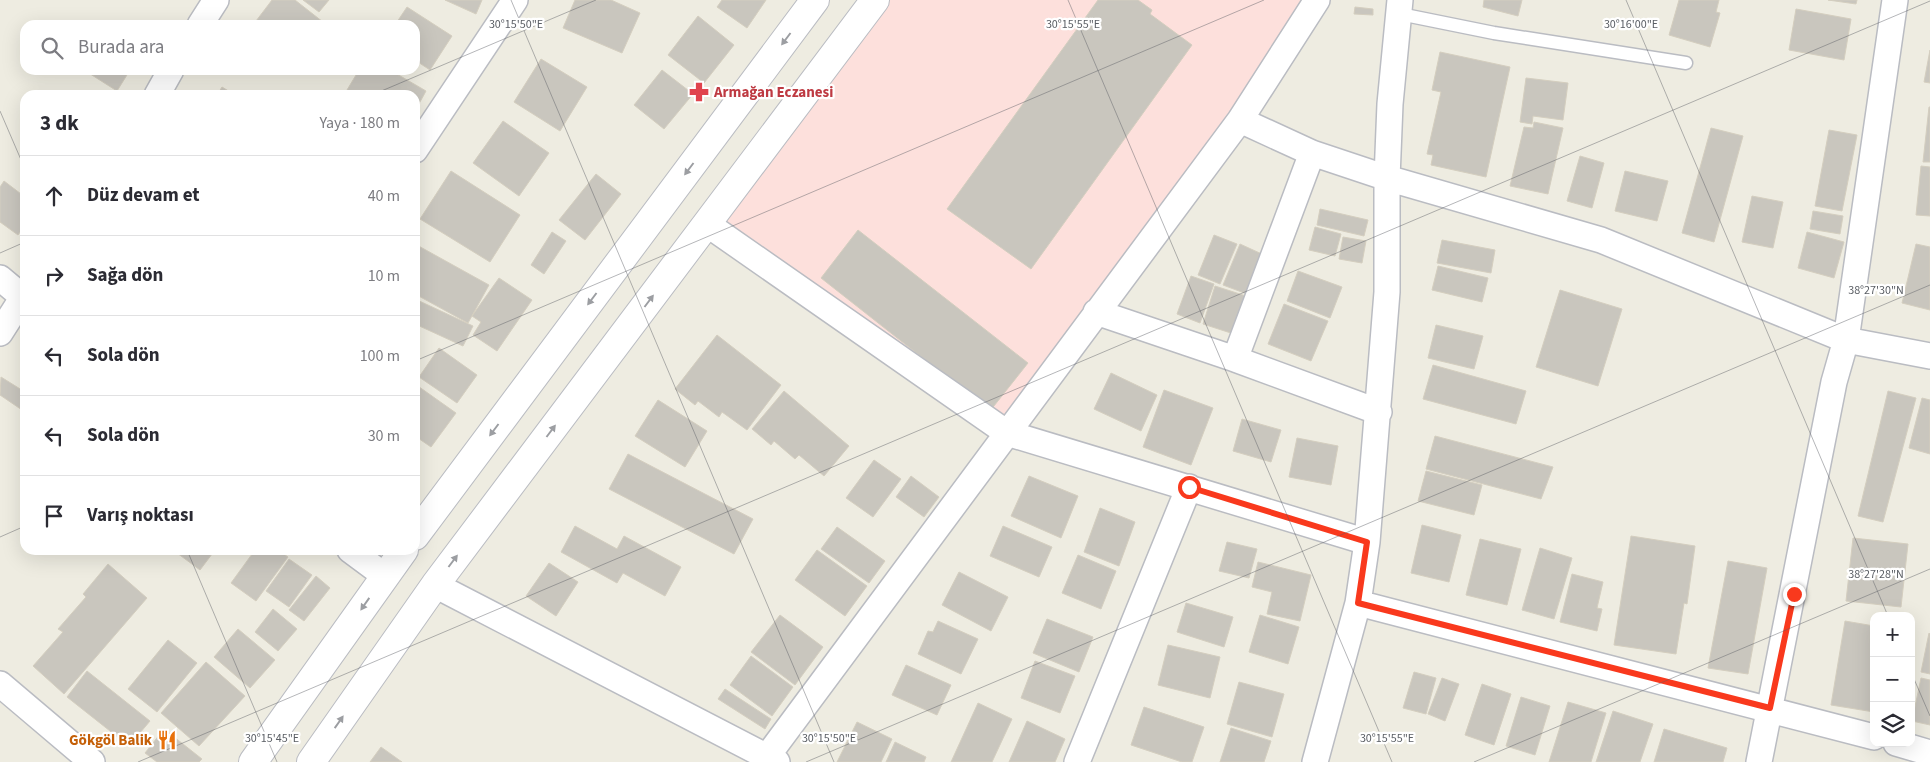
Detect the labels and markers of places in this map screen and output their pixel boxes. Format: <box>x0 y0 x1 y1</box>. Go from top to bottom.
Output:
pharmacy icon: Armağan Eczanesi <box>688 81 710 103</box>
place label: Armağan Eczanesi <box>713 82 833 103</box>
restaurant icon: Gökgöl Balik <box>156 729 178 751</box>
place label: Gökgöl Balik <box>69 730 153 751</box>

